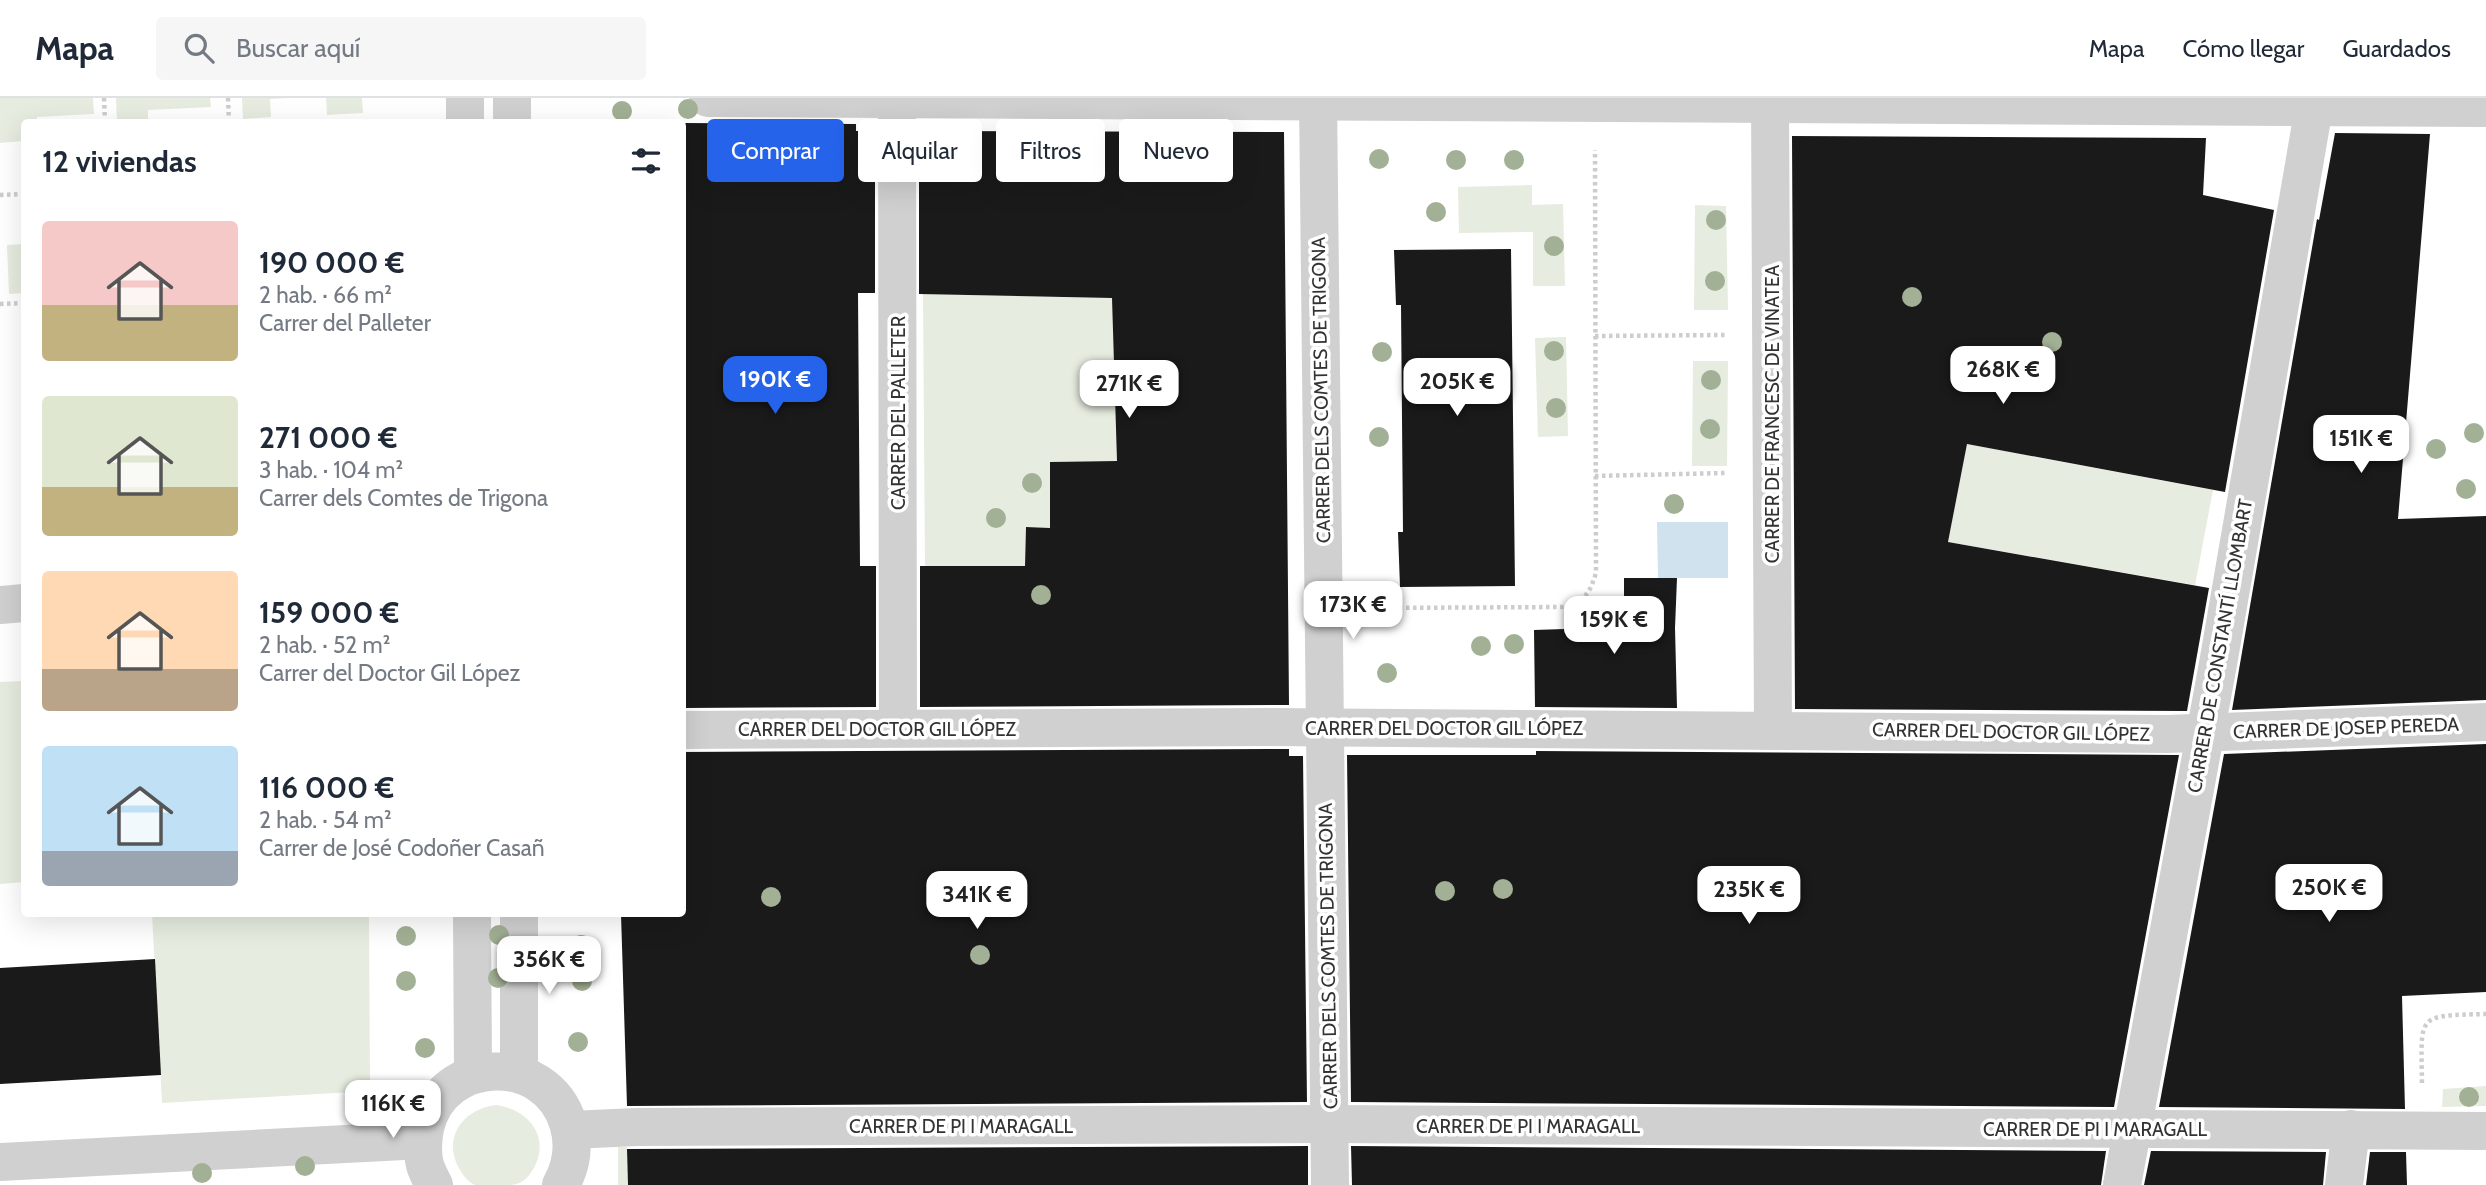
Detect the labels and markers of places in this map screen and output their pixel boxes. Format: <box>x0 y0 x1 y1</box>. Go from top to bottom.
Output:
pin: 268K € <box>1946 346 2060 406</box>
pin: 190K € <box>718 356 832 416</box>
pin: 205K € <box>1400 358 1514 418</box>
pin: 271K € <box>1072 360 1186 420</box>
pin: 151K € <box>2304 416 2418 475</box>
pin: 173K € <box>1296 582 1410 641</box>
pin: 159K € <box>1557 596 1671 656</box>
pin: 250K € <box>2272 864 2386 924</box>
pin: 235K € <box>1692 866 1806 926</box>
pin: 341K € <box>920 872 1034 931</box>
pin: 356K € <box>492 936 606 996</box>
pin: 116K € <box>336 1080 450 1140</box>

